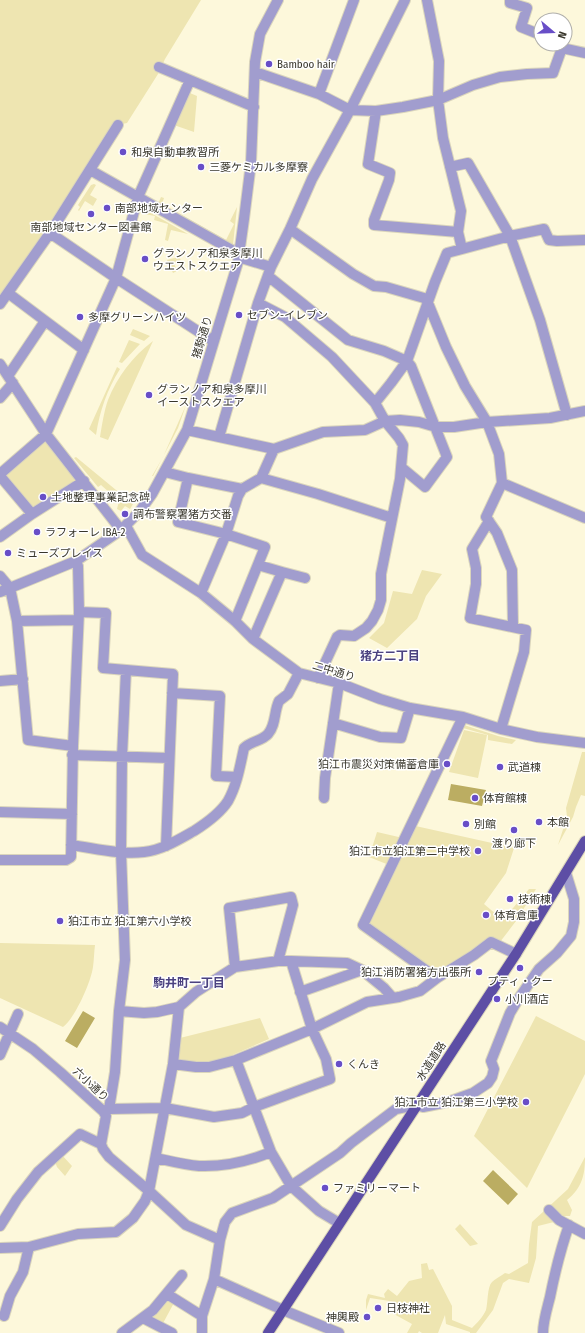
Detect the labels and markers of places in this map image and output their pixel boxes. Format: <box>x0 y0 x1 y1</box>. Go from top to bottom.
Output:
place label: Bamboo hair <box>277 58 335 71</box>
marker: Bamboo hair <box>264 59 274 69</box>
place label: 和泉自動車教習所 <box>131 146 220 159</box>
marker: 和泉自動車教習所 <box>118 147 128 157</box>
place label: 三菱ケミカル多摩寮 <box>209 161 308 174</box>
marker: 三菱ケミカル多摩寮 <box>196 162 206 172</box>
place label: 南部地域センター <box>115 202 203 215</box>
marker: 南部地域センター <box>102 203 112 213</box>
marker: 南部地域センター図書館 <box>86 209 96 219</box>
place label: 南部地域センター図書館 <box>31 221 152 234</box>
place label: グランノア和泉多摩川 ウエストスクエア <box>153 247 262 273</box>
marker: グランノア和泉多摩川 ウエストスクエア <box>140 254 150 264</box>
place label: セブン-イレブン <box>247 309 328 322</box>
marker: セブン-イレブン <box>234 310 244 320</box>
place label: 多摩グリーンハイツ <box>88 311 186 324</box>
marker: 多摩グリーンハイツ <box>75 312 85 322</box>
place label: グランノア和泉多摩川 イーストスクエア <box>157 383 266 409</box>
marker: グランノア和泉多摩川 イーストスクエア <box>144 390 154 400</box>
place label: 土地整理事業記念碑 <box>51 491 150 504</box>
marker: 土地整理事業記念碑 <box>38 492 48 502</box>
place label: 調布警察署猪方交番 <box>133 508 232 521</box>
marker: 調布警察署猪方交番 <box>120 509 130 519</box>
place label: ラフォーレ IBA-2 <box>45 526 125 539</box>
marker: ラフォーレ IBA-2 <box>32 527 42 537</box>
place label: ミューズプレイス <box>16 547 103 560</box>
marker: ミューズプレイス <box>3 548 13 558</box>
place label: 狛江市震災対策備蓄倉庫 <box>318 758 439 771</box>
marker: 狛江市震災対策備蓄倉庫 <box>442 759 452 769</box>
place label: 武道棟 <box>508 761 541 774</box>
marker: 武道棟 <box>495 762 505 772</box>
place label: 体育館棟 <box>483 792 527 805</box>
marker: 体育館棟 <box>470 793 480 803</box>
place label: 本館 <box>547 816 569 829</box>
marker: 本館 <box>534 817 544 827</box>
place label: 別館 <box>474 818 496 831</box>
marker: 別館 <box>461 819 471 829</box>
marker: 渡り廊下 <box>509 825 519 835</box>
place label: 渡り廊下 <box>492 837 536 850</box>
place label: 狛江市立狛江第二中学校 <box>349 845 470 858</box>
marker: 狛江市立狛江第二中学校 <box>473 846 483 856</box>
place label: 技術棟 <box>518 893 551 906</box>
marker: 技術棟 <box>505 894 515 904</box>
place label: 体育倉庫 <box>494 909 538 922</box>
marker: 体育倉庫 <box>481 910 491 920</box>
place label: 狛江市立 狛江第六小学校 <box>68 915 192 928</box>
marker: 狛江市立 狛江第六小学校 <box>55 916 65 926</box>
marker: プティ・クー <box>515 963 525 973</box>
place label: 狛江消防署猪方出張所 <box>361 966 472 979</box>
marker: 狛江消防署猪方出張所 <box>474 967 484 977</box>
place label: プティ・クー <box>487 975 553 988</box>
place label: 小川酒店 <box>505 993 549 1006</box>
marker: 小川酒店 <box>492 994 502 1004</box>
place label: くんき <box>347 1058 380 1071</box>
marker: くんき <box>334 1059 344 1069</box>
place label: 狛江市立 狛江第三小学校 <box>394 1096 518 1109</box>
marker: 狛江市立 狛江第三小学校 <box>521 1097 531 1107</box>
place label: ファミリーマート <box>333 1182 421 1195</box>
marker: ファミリーマート <box>320 1183 330 1193</box>
place label: 日枝神社 <box>386 1302 430 1315</box>
marker: 日枝神社 <box>373 1303 383 1313</box>
place label: 神輿殿 <box>326 1311 359 1324</box>
marker: 神輿殿 <box>362 1312 372 1322</box>

